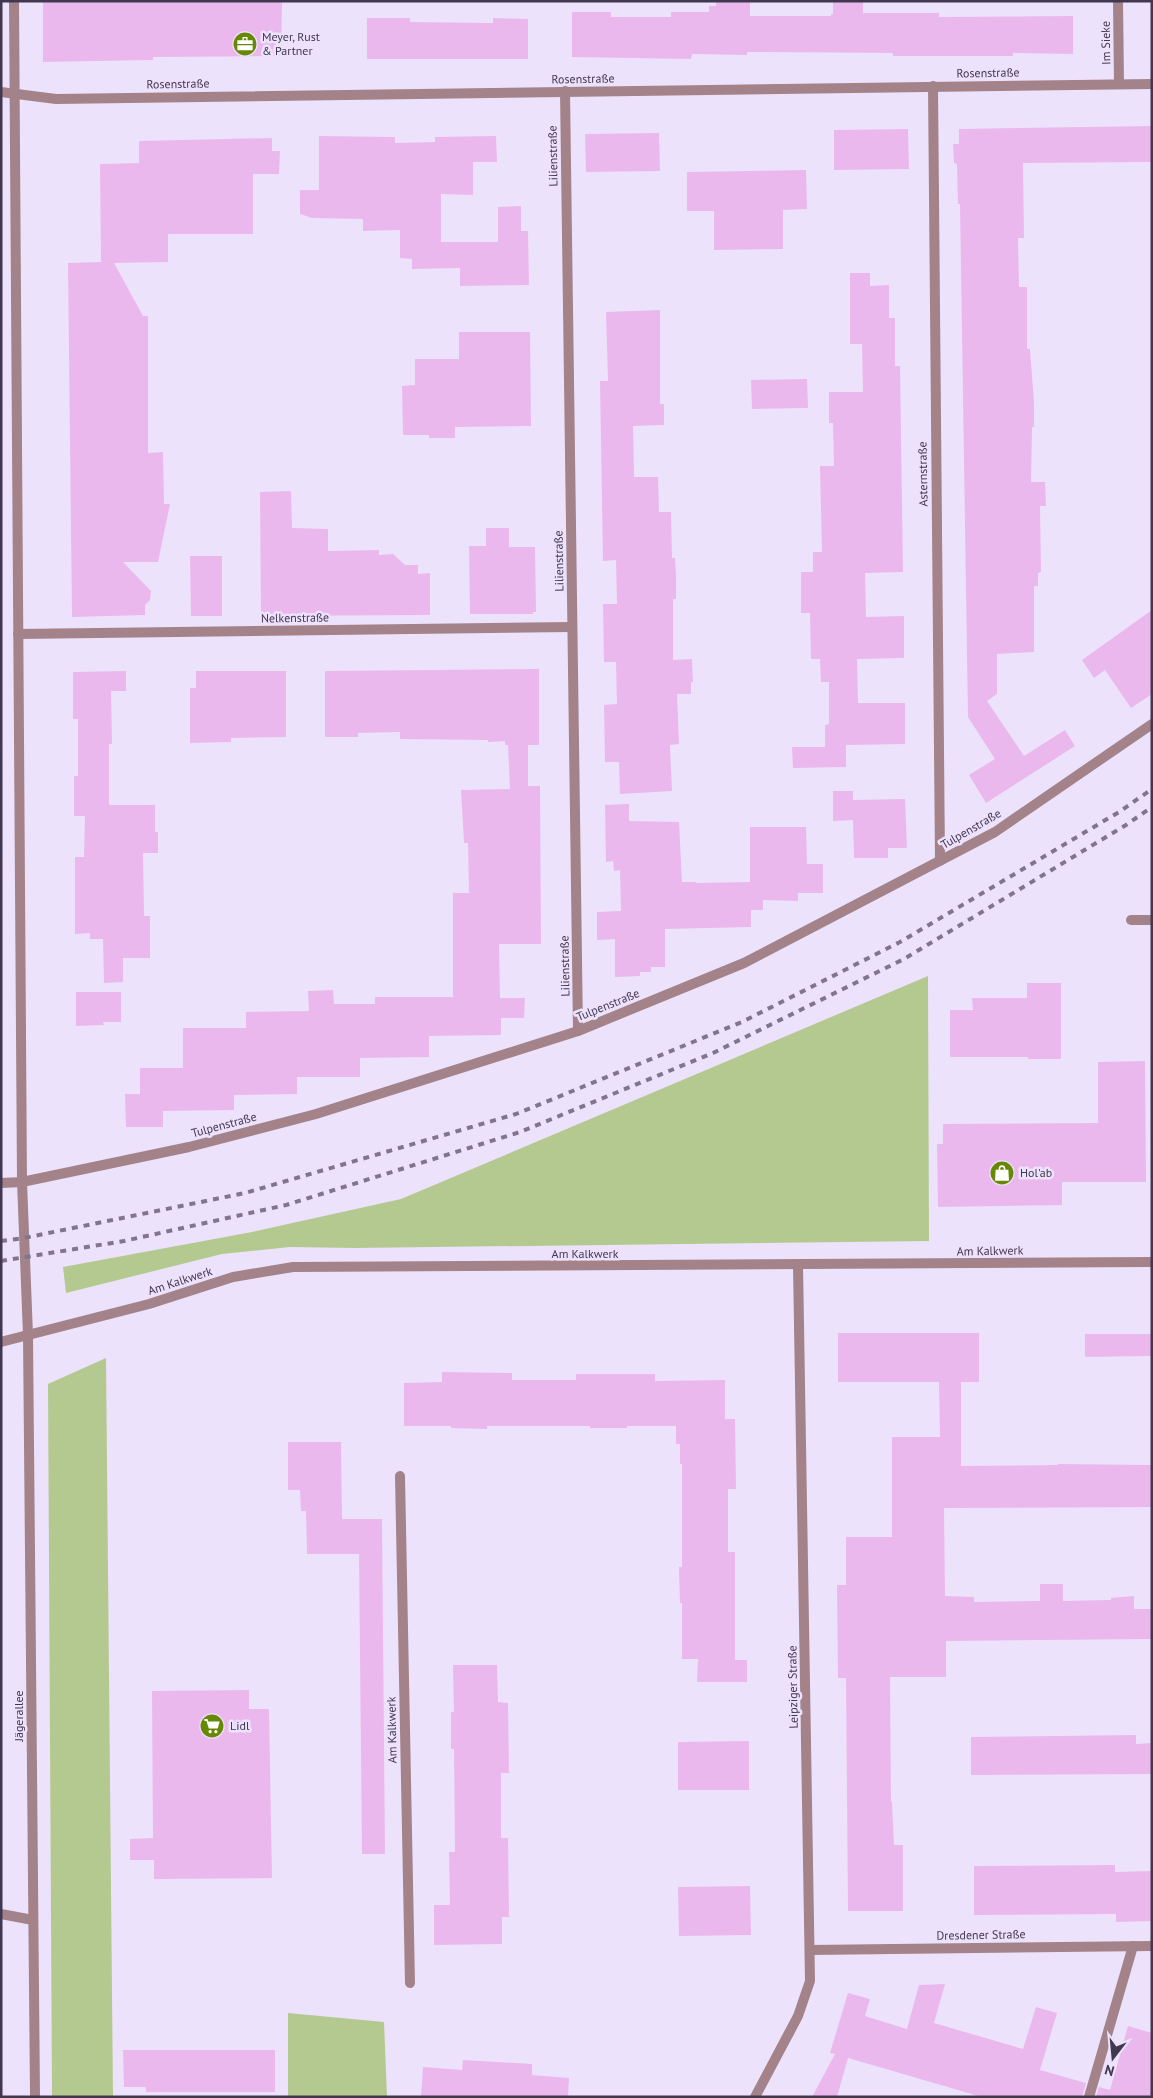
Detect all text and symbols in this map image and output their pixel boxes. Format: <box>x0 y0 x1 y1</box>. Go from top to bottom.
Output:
street label: Im Sieke <box>1098 21 1113 65</box>
place label: Meyer, Rust & Partner <box>262 29 320 58</box>
office icon: Meyer, Rust & Partner <box>232 31 258 57</box>
street label: Rosenstraße <box>956 64 1020 81</box>
street label: Rosenstraße <box>551 70 615 87</box>
street label: Rosenstraße <box>146 75 210 92</box>
street label: Lilienstraße <box>544 125 561 187</box>
street label: Asternstraße <box>914 441 931 507</box>
street label: Lilienstraße <box>550 530 567 592</box>
street label: Nelkenstraße <box>261 609 329 626</box>
street label: Tulpenstraße <box>938 805 1003 852</box>
street label: Lilienstraße <box>556 935 573 997</box>
street label: Tulpenstraße <box>574 985 642 1024</box>
street label: Tulpenstraße <box>190 1109 258 1140</box>
shop icon: Hol'ab <box>989 1160 1015 1186</box>
place label: Hol'ab <box>1020 1165 1052 1180</box>
street label: Am Kalkwerk <box>956 1242 1024 1259</box>
street label: Am Kalkwerk <box>552 1246 619 1261</box>
street label: Am Kalkwerk <box>146 1263 214 1298</box>
street label: Leipziger Straße <box>784 1645 801 1729</box>
street label: Jägerallee <box>11 1690 26 1743</box>
street label: Am Kalkwerk <box>383 1696 400 1764</box>
supermarket icon: Lidl <box>199 1713 225 1739</box>
place label: Lidl <box>230 1718 250 1733</box>
street label: Dresdener Straße <box>936 1926 1026 1943</box>
north arrow <box>1088 2033 1138 2083</box>
text: N <box>1103 2061 1116 2080</box>

